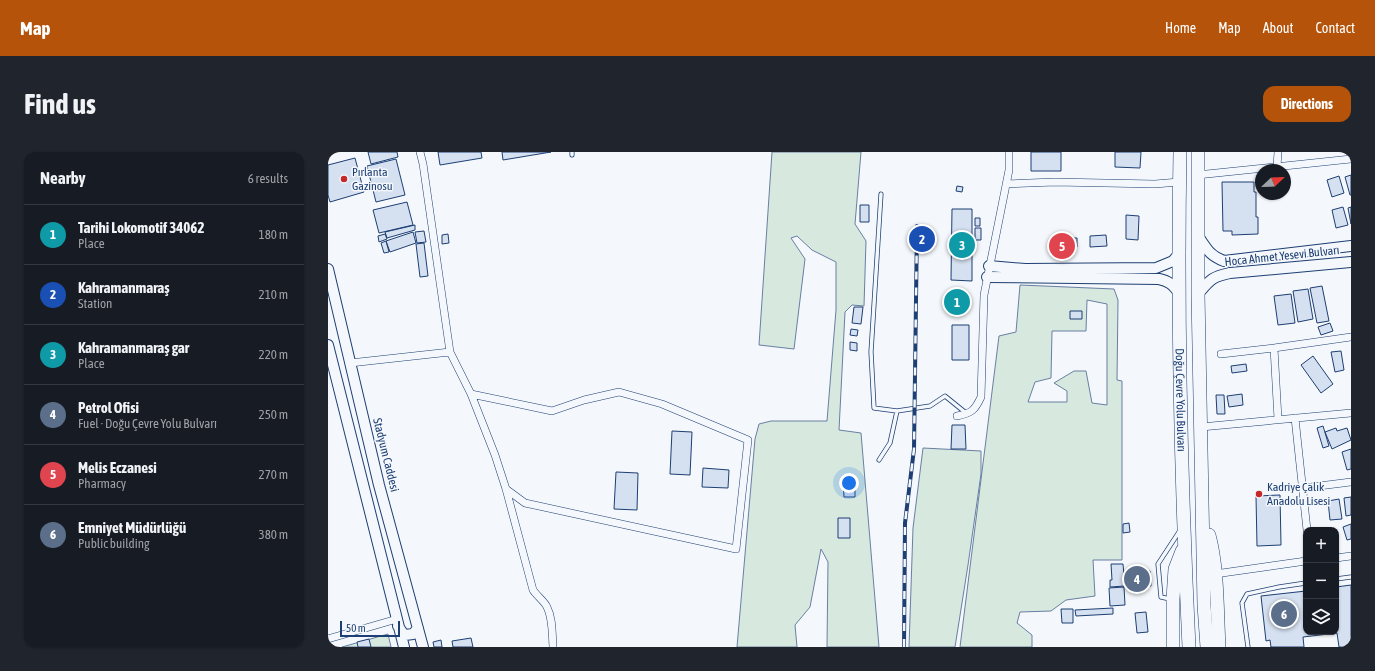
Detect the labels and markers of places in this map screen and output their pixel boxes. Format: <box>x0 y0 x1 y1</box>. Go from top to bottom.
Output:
place label: Pırlanta Gazinosu <box>352 165 393 193</box>
marker: Pırlanta Gazinosu <box>339 174 349 184</box>
pin: 2 <box>909 224 935 254</box>
pin: 3 <box>949 230 975 260</box>
pin: 5 <box>1049 231 1075 261</box>
pin: 1 <box>944 287 970 317</box>
place label: Kadriye Çalık Anadolu Lisesi <box>1267 480 1330 508</box>
marker: Kadriye Çalık Anadolu Lisesi <box>1254 489 1264 499</box>
pin: 4 <box>1124 564 1150 594</box>
pin: 6 <box>1271 599 1297 629</box>

